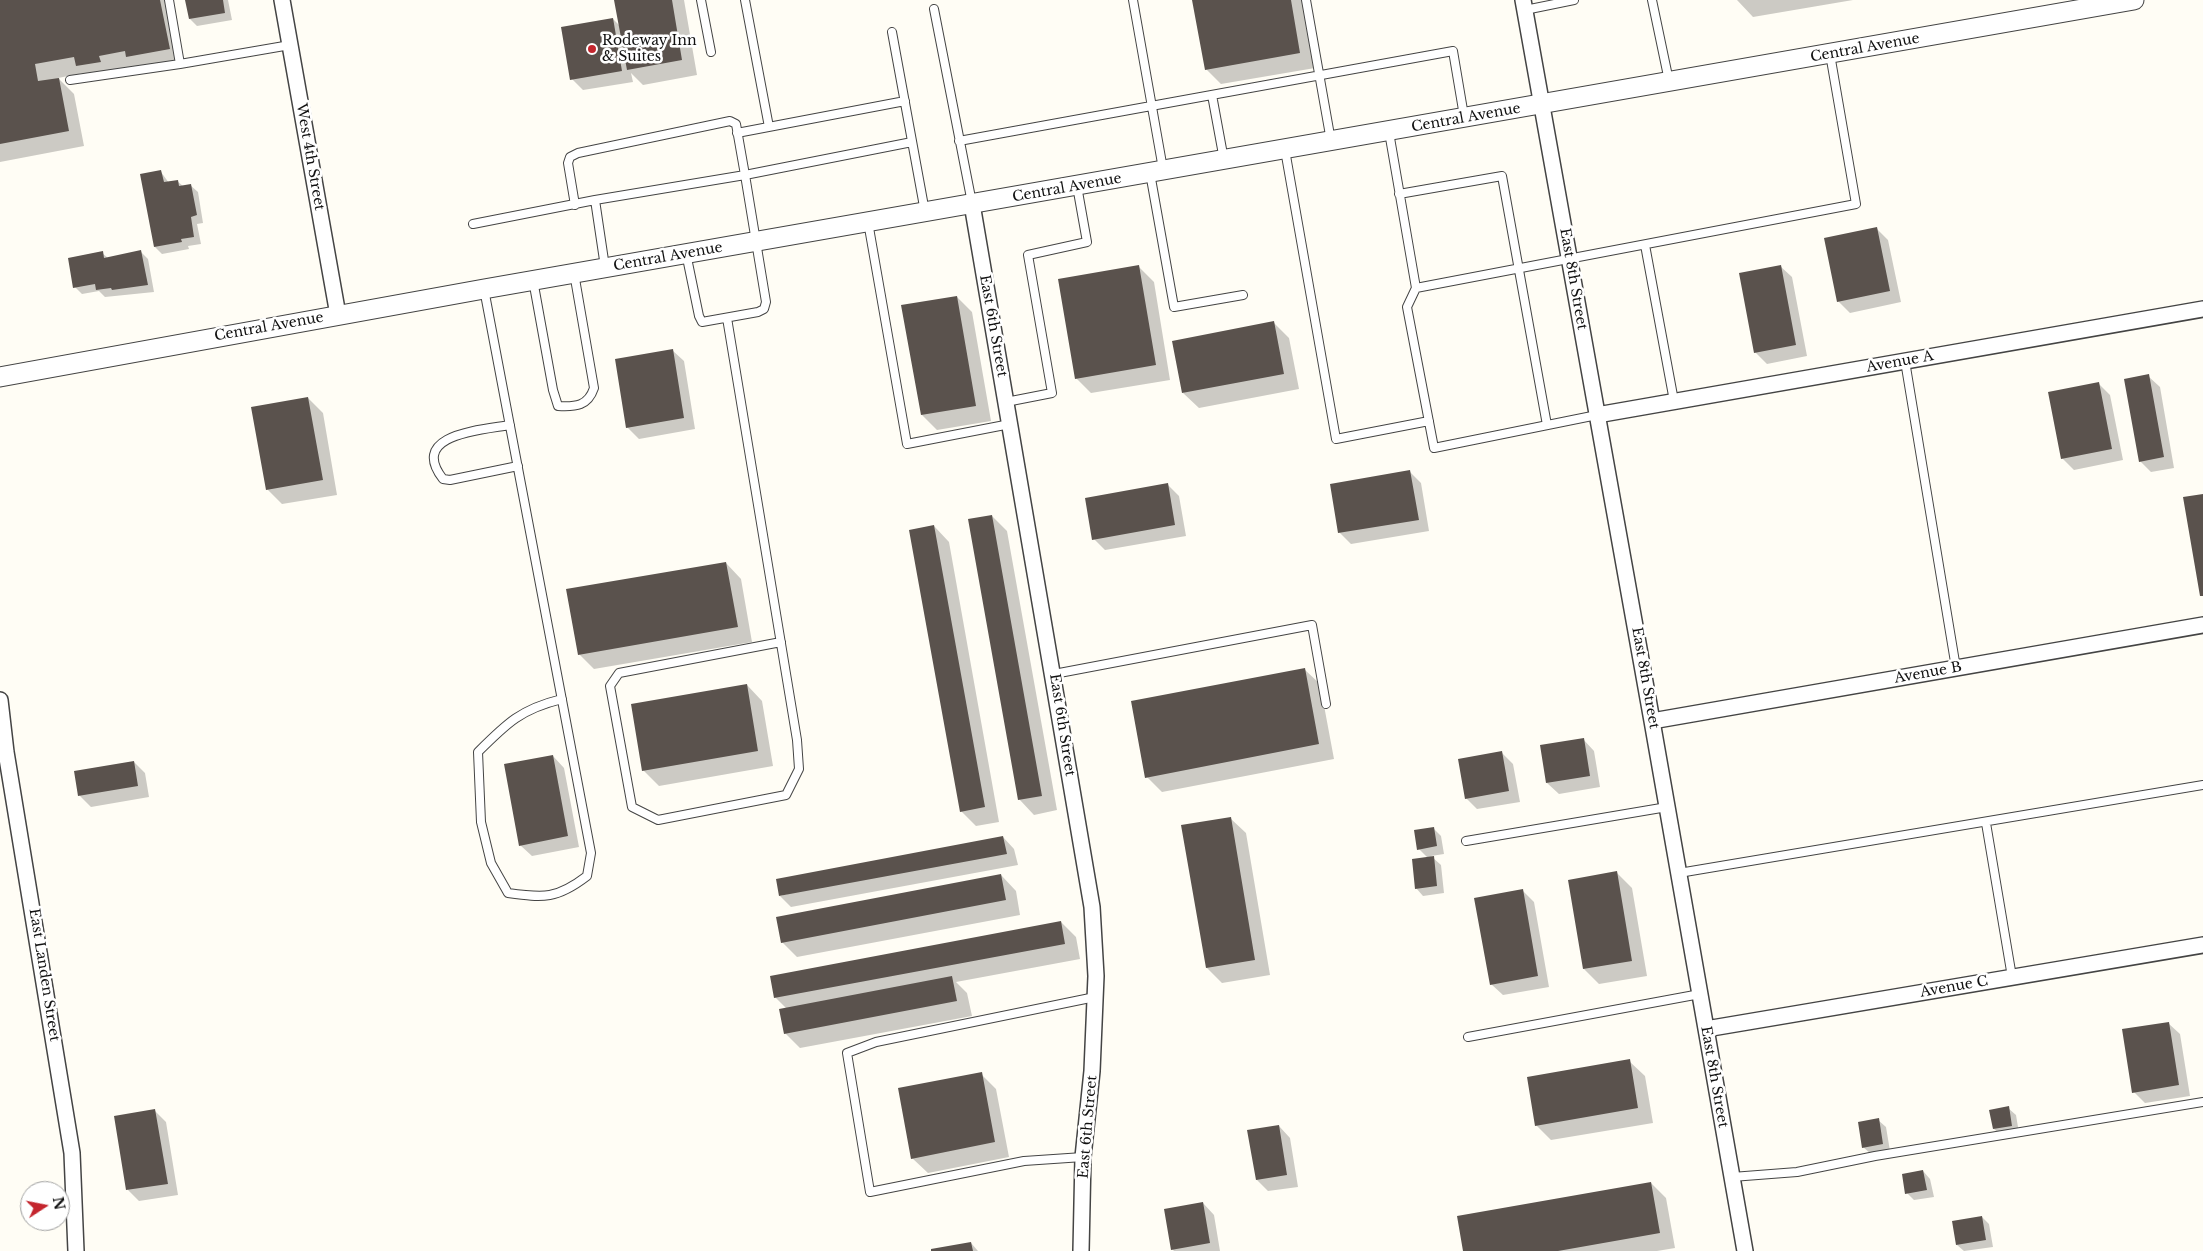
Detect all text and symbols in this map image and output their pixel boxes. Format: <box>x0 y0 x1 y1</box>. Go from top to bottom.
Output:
street label: Central Avenue <box>1809 30 1921 66</box>
place label: Rodeway Inn & Suites <box>602 33 697 65</box>
marker: Rodeway Inn & Suites <box>586 43 598 55</box>
street label: Central Avenue <box>1410 100 1522 136</box>
street label: West 4th Street <box>292 102 328 212</box>
street label: Central Avenue <box>1011 170 1123 206</box>
street label: East 8th Street <box>1556 227 1590 331</box>
street label: Central Avenue <box>612 239 724 275</box>
street label: East 6th Street <box>976 274 1010 378</box>
street label: Central Avenue <box>213 309 325 345</box>
street label: Avenue A <box>1865 348 1935 376</box>
street label: East 8th Street <box>1628 626 1662 730</box>
street label: Avenue B <box>1893 659 1963 687</box>
street label: East 6th Street <box>1046 673 1078 777</box>
street label: East Landen Street <box>25 907 63 1043</box>
street label: Avenue C <box>1919 973 1989 1001</box>
street label: East 8th Street <box>1697 1025 1731 1129</box>
street label: East 6th Street <box>1075 1075 1101 1179</box>
north arrow <box>20 1181 70 1231</box>
text: N <box>49 1195 69 1212</box>

